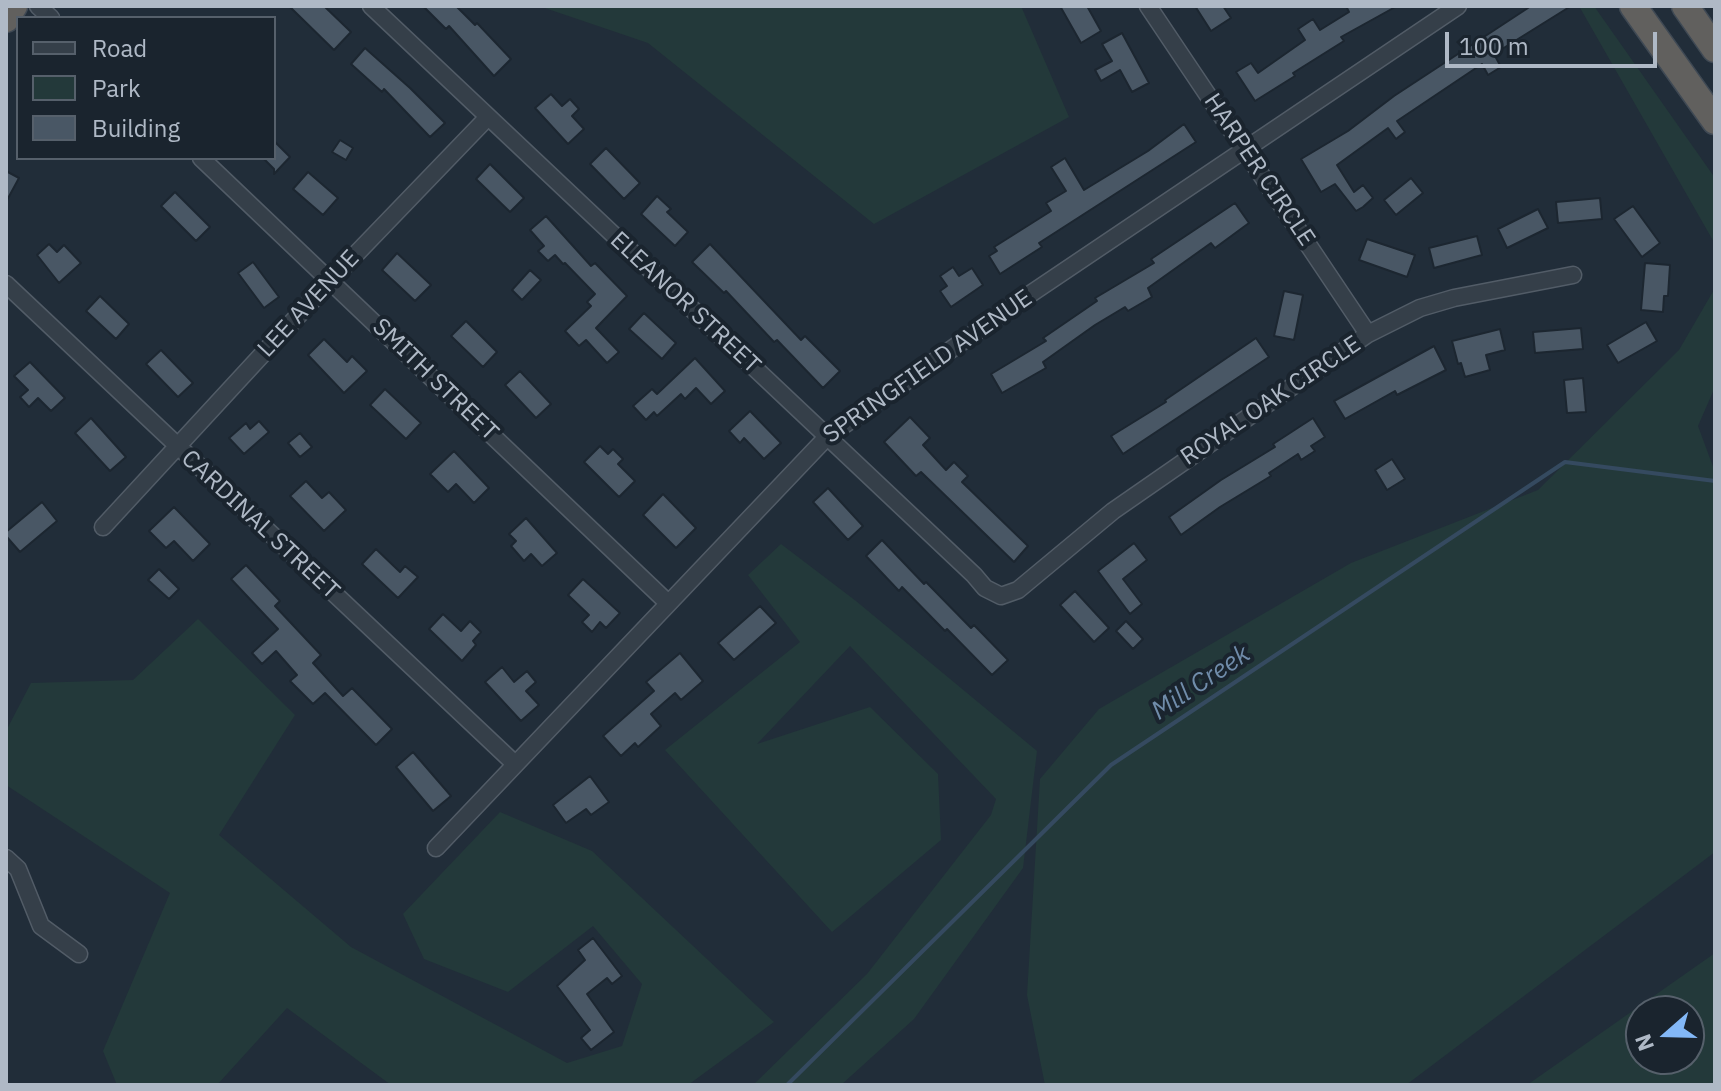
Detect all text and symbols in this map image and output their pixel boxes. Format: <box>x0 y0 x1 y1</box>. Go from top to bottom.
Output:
legend <box>16 16 276 160</box>
scale bar <box>1449 16 1661 66</box>
text: 100 m <box>1459 30 1529 62</box>
text: Road <box>92 32 147 64</box>
text: Park <box>92 72 141 104</box>
street label: HARPER CIRCLE <box>1197 88 1321 252</box>
text: Building <box>92 112 180 144</box>
street label: ELEANOR STREET <box>604 226 766 380</box>
street label: LEE AVENUE <box>252 244 366 364</box>
street label: SPRINGFIELD AVENUE <box>818 284 1038 450</box>
street label: SMITH STREET <box>366 313 504 447</box>
street label: ROYAL OAK CIRCLE <box>1176 330 1366 472</box>
street label: CARDINAL STREET <box>175 444 345 606</box>
water label: Mill Creek <box>1146 639 1256 727</box>
north arrow <box>1625 995 1705 1075</box>
text: N <box>1628 1030 1660 1055</box>

